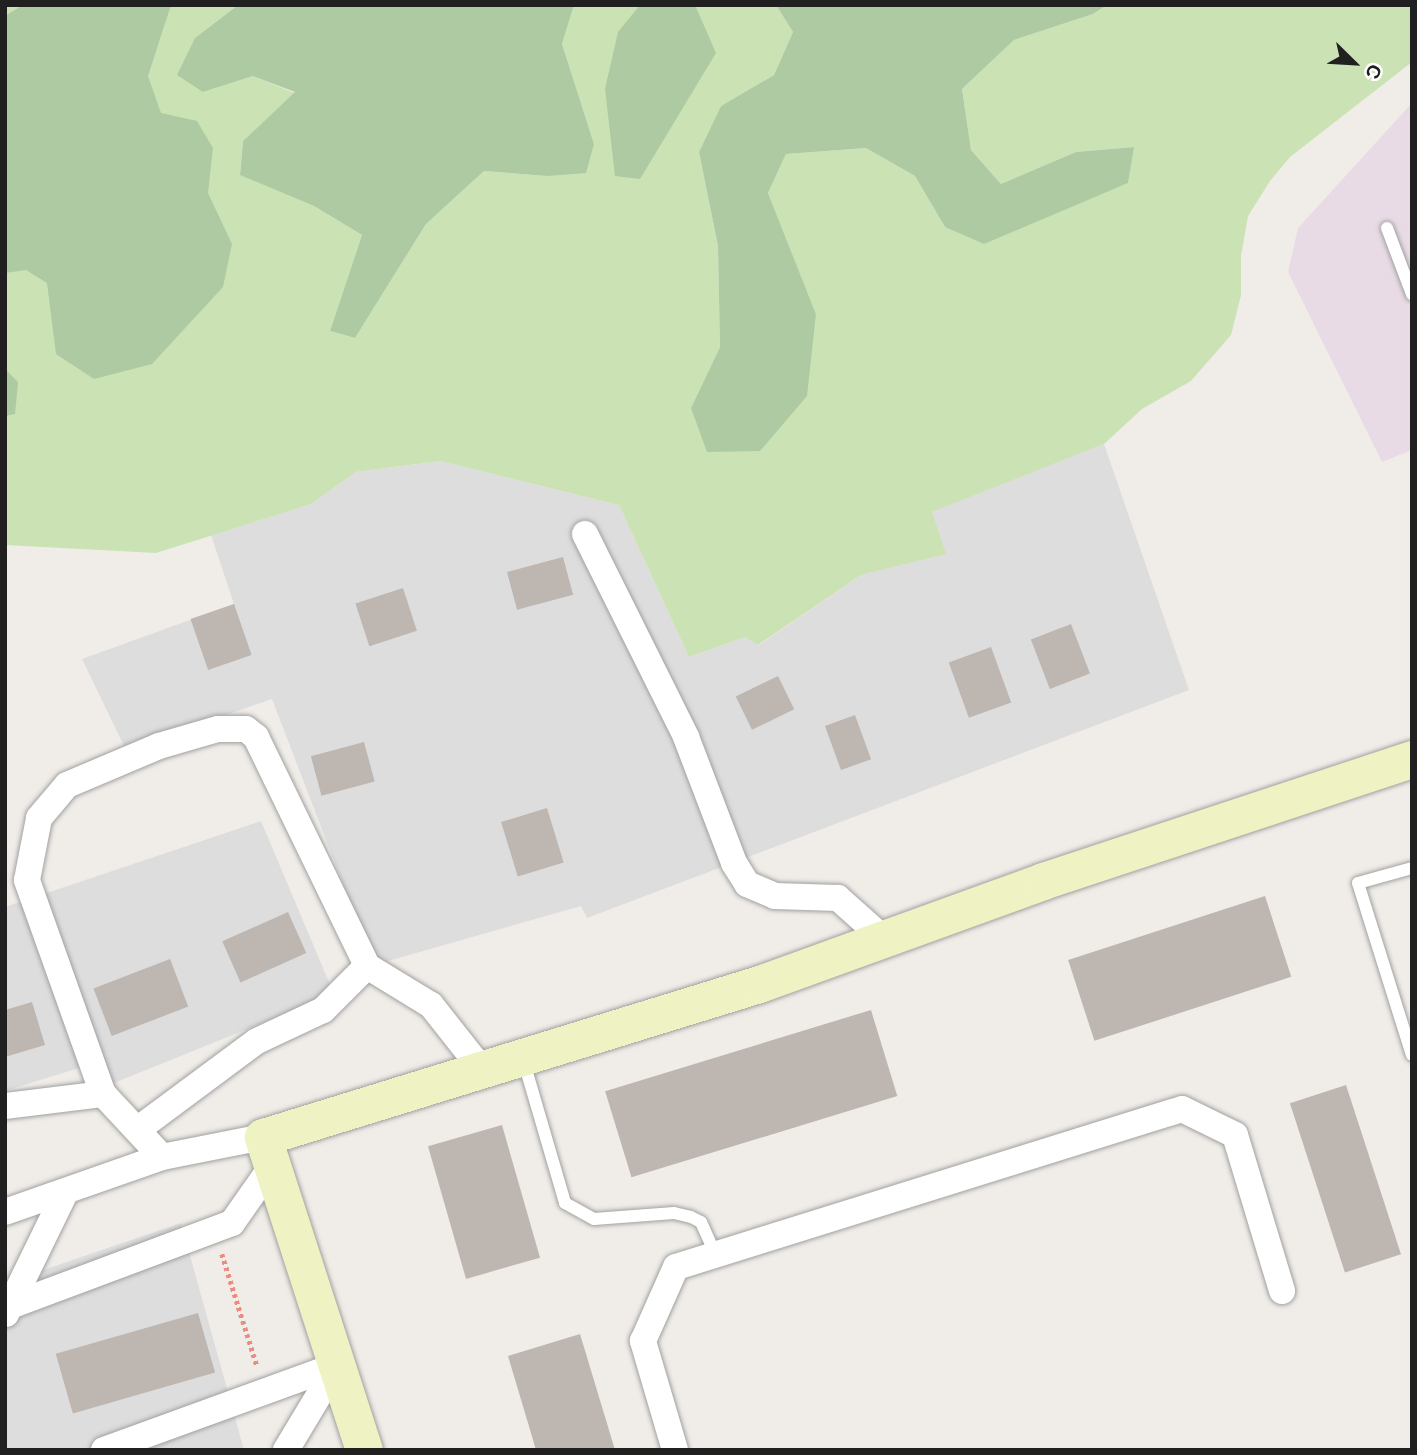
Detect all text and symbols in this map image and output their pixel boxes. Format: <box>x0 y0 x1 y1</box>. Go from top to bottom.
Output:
north arrow <box>1319 28 1389 98</box>
text: С <box>1360 61 1387 83</box>

